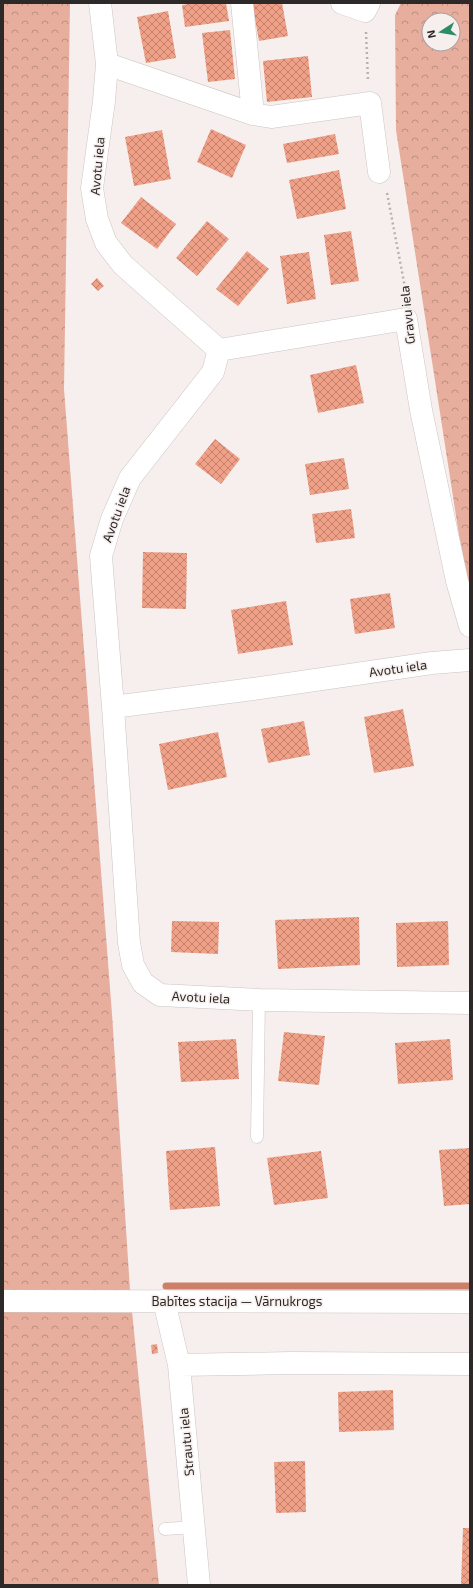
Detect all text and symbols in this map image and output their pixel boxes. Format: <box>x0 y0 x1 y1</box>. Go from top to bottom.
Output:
north arrow <box>421 12 461 52</box>
text: N <box>424 29 438 39</box>
street label: Avotu iela <box>86 136 108 196</box>
street label: Gravu iela <box>396 285 418 345</box>
street label: Avotu iela <box>98 484 134 544</box>
street label: Avotu iela <box>368 656 428 680</box>
street label: Avotu iela <box>171 987 231 1007</box>
street label: Babītes stacija — Vārnukrogs <box>152 1293 322 1309</box>
street label: Strautu iela <box>175 1407 197 1477</box>

